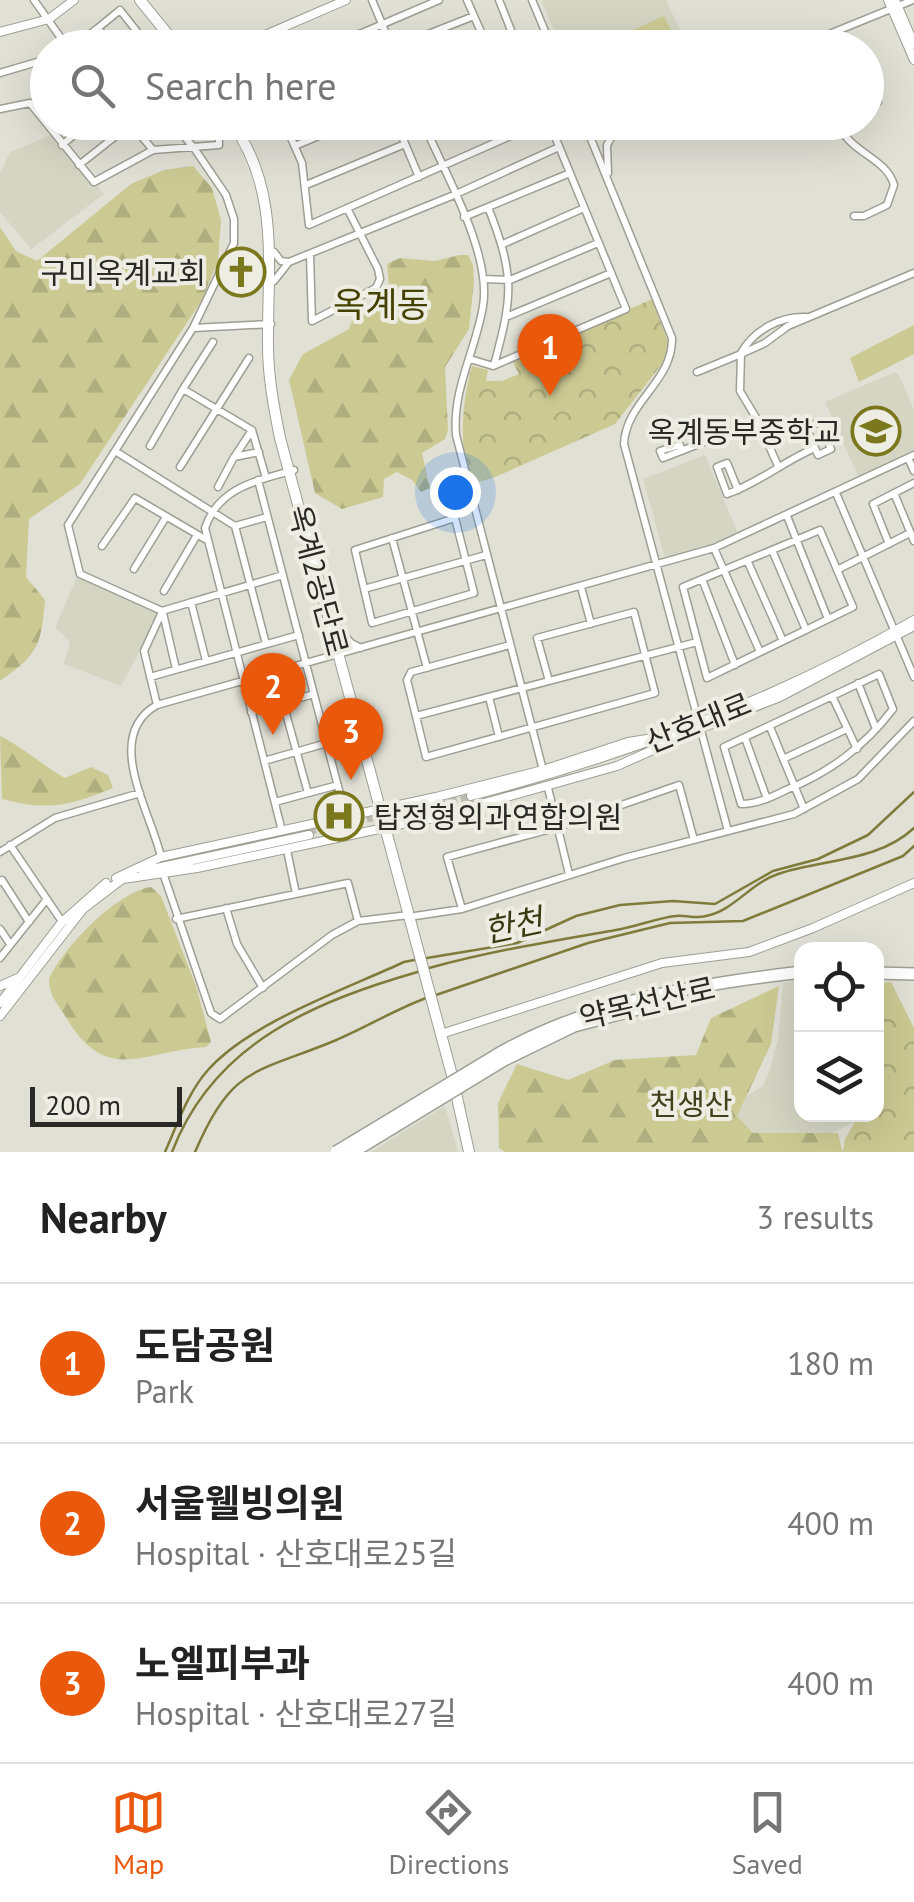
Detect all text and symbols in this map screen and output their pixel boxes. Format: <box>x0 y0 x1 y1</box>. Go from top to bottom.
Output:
search box <box>30 30 884 140</box>
icon: search <box>65 58 120 113</box>
text: Search here <box>145 61 337 110</box>
church icon: 구미옥계교회 <box>215 246 267 298</box>
place label: 구미옥계교회 <box>40 253 206 292</box>
district label: 옥계동 <box>333 281 429 327</box>
pin: 1 <box>518 314 582 396</box>
school or university icon: 옥계동부중학교 <box>850 405 902 457</box>
place label: 옥계동부중학교 <box>648 412 841 451</box>
your location <box>430 467 481 518</box>
street label: 옥계2공단로 <box>280 500 358 660</box>
pin: 2 <box>240 652 306 735</box>
street label: 산호대로 <box>640 683 756 761</box>
pin: 3 <box>318 698 384 780</box>
hospital icon: 탑정형외과연합의원 <box>313 790 365 842</box>
place label: 탑정형외과연합의원 <box>374 797 622 836</box>
water label: 한천 <box>480 898 550 952</box>
map controls <box>794 942 884 1122</box>
button: locate <box>794 942 884 1032</box>
street label: 약목선산로 <box>575 967 719 1037</box>
button: layers <box>794 1032 884 1122</box>
scale bar <box>30 1082 182 1126</box>
park label: 천생산 <box>650 1084 732 1123</box>
text: 200 m <box>45 1086 121 1123</box>
text: Nearby <box>40 1190 167 1245</box>
text: 3 results <box>756 1196 874 1238</box>
text: 도담공원 <box>135 1320 275 1369</box>
text: 1 <box>63 1342 82 1384</box>
text: 180 m <box>787 1342 874 1384</box>
text: Park <box>135 1370 194 1412</box>
text: 서울웰빙의원 <box>135 1478 345 1527</box>
text: 2 <box>63 1502 82 1544</box>
text: 400 m <box>787 1502 874 1544</box>
text: Hospital · 산호대로25길 <box>135 1532 457 1574</box>
text: 노엘피부과 <box>135 1638 310 1687</box>
text: 3 <box>63 1662 82 1704</box>
text: 400 m <box>787 1662 874 1704</box>
text: Hospital · 산호대로27길 <box>135 1692 457 1734</box>
tab: Map <box>111 1785 166 1882</box>
tab: Directions <box>388 1785 509 1882</box>
tab: Saved <box>732 1785 803 1882</box>

